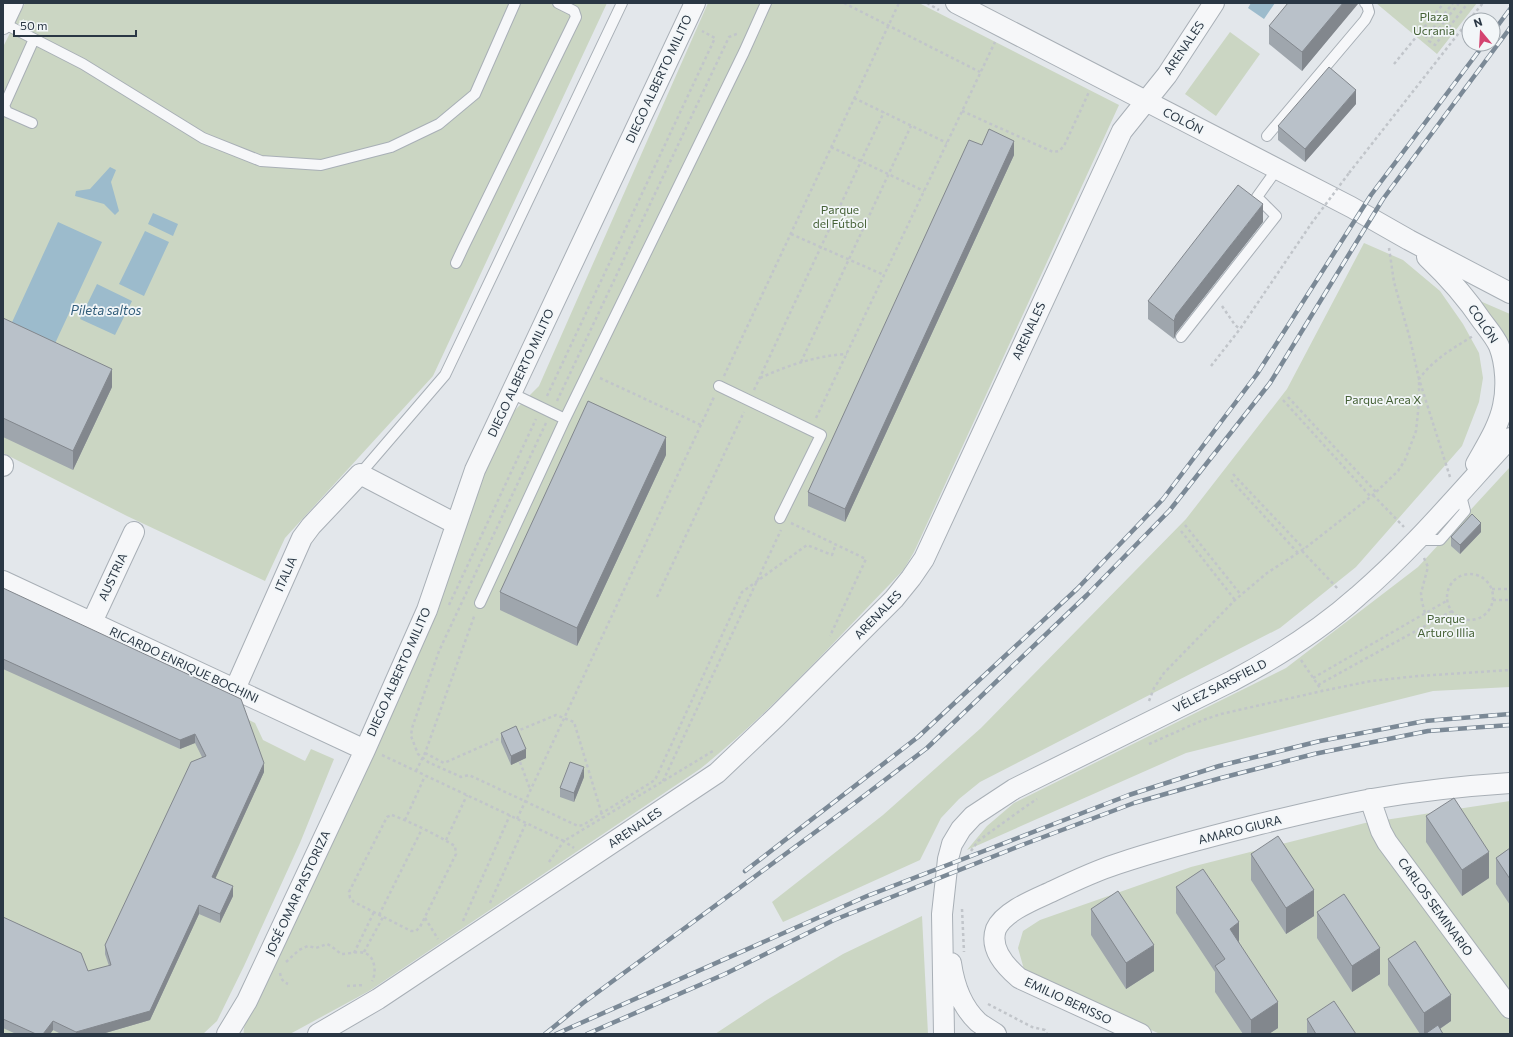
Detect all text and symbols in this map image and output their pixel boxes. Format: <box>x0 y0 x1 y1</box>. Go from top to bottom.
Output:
park label: Plaza Ucrania <box>1413 9 1455 37</box>
scale bar <box>14 12 136 38</box>
street label: DIEGO ALBERTO MILITO <box>622 12 694 145</box>
north arrow <box>1461 12 1501 52</box>
text: N <box>1472 15 1484 29</box>
text: 50 m <box>20 18 48 32</box>
street label: ARENALES <box>1160 18 1206 77</box>
street label: COLÓN <box>1161 104 1206 136</box>
park label: Parque del Fútbol <box>813 202 867 230</box>
street label: ARENALES <box>1009 300 1047 362</box>
street label: COLÓN <box>1466 301 1502 345</box>
water label: Pileta saltos <box>71 302 142 318</box>
street label: DIEGO ALBERTO MILITO <box>484 306 556 439</box>
park label: Parque Area X <box>1345 392 1421 406</box>
street label: AUSTRIA <box>95 551 129 603</box>
street label: ITALIA <box>271 554 299 593</box>
street label: ARENALES <box>851 587 904 641</box>
street label: DIEGO ALBERTO MILITO <box>363 605 433 738</box>
park label: Parque Arturo Illia <box>1417 611 1475 639</box>
street label: RICARDO ENRIQUE BOCHINI <box>108 623 261 705</box>
street label: VÉLEZ SARSFIELD <box>1170 655 1269 715</box>
street label: ARENALES <box>605 804 664 850</box>
street label: AMARO GIURA <box>1197 812 1283 846</box>
street label: JOSÉ OMAR PASTORIZA <box>262 828 333 958</box>
street label: CARLOS SEMINARIO <box>1396 855 1476 958</box>
street label: EMILIO BERISSO <box>1023 974 1114 1026</box>

